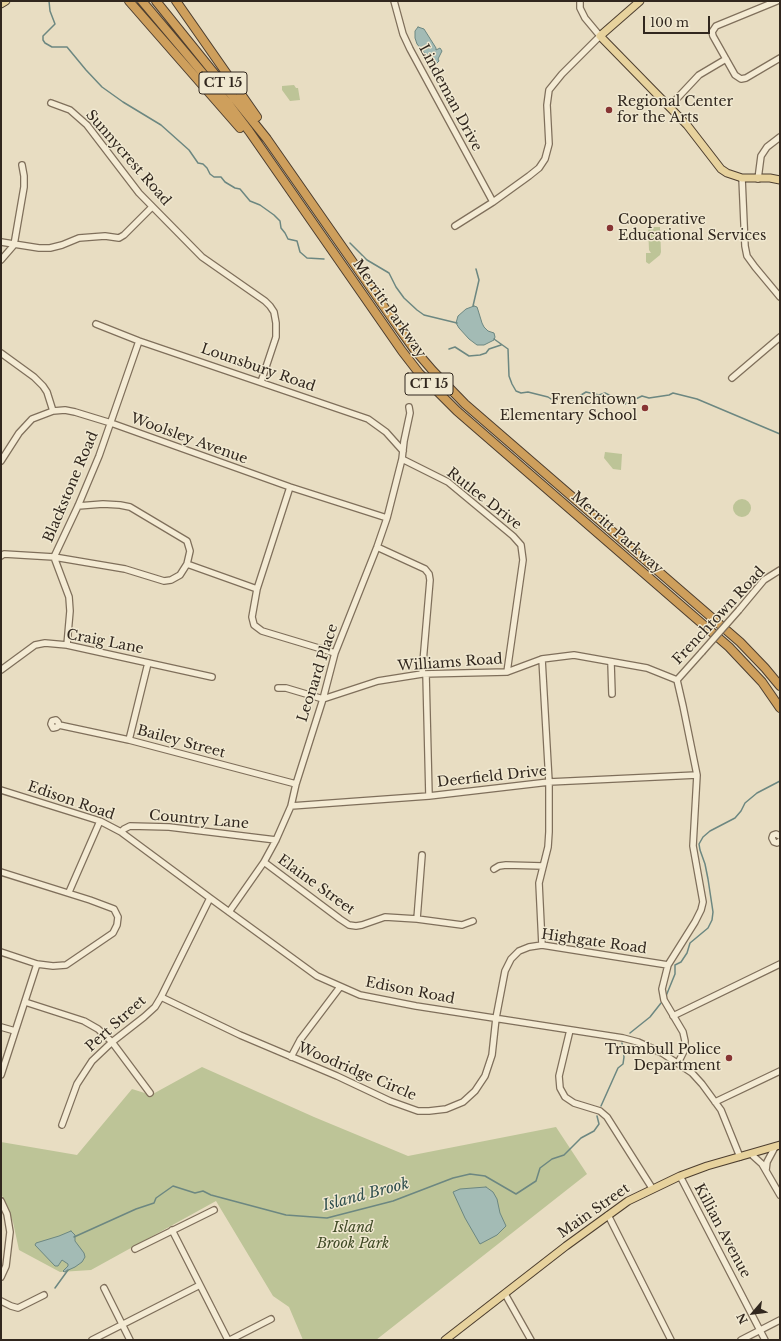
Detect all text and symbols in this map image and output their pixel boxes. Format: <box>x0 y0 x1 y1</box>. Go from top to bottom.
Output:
scale bar <box>645 8 712 34</box>
text: 100 m <box>650 15 689 30</box>
street label: Lindeman Drive <box>415 42 485 154</box>
road number: CT 15 <box>199 72 247 94</box>
place label: Regional Center for the Arts <box>617 94 733 126</box>
marker: Regional Center for the Arts <box>604 105 614 115</box>
street label: Sunnycrest Road <box>82 107 174 209</box>
place label: Cooperative Educational Services <box>618 212 766 244</box>
marker: Cooperative Educational Services <box>605 223 615 233</box>
street label: Merritt Parkway <box>349 257 429 361</box>
street label: Lounsbury Road <box>198 340 318 396</box>
road number: CT 15 <box>405 373 453 395</box>
place label: Frenchtown Elementary School <box>500 392 637 424</box>
marker: Frenchtown Elementary School <box>640 403 650 413</box>
street label: Woolsley Avenue <box>128 410 250 468</box>
street label: Blackstone Road <box>40 429 102 545</box>
street label: Rutlee Drive <box>443 465 525 533</box>
street label: Merritt Parkway <box>568 488 666 578</box>
street label: Frenchtown Road <box>669 564 769 668</box>
street label: Leonard Place <box>294 622 342 724</box>
street label: Craig Lane <box>65 626 145 658</box>
street label: Williams Road <box>397 651 503 675</box>
street label: Bailey Street <box>135 722 227 762</box>
street label: Deerfield Drive <box>436 763 548 791</box>
street label: Edison Road <box>25 778 117 824</box>
street label: Country Lane <box>148 807 250 833</box>
street label: Elaine Street <box>274 851 358 919</box>
street label: Highgate Road <box>540 926 648 958</box>
street label: Edison Road <box>364 974 456 1008</box>
street label: Pert Street <box>82 993 150 1055</box>
street label: Woodridge Circle <box>295 1039 419 1105</box>
place label: Trumbull Police Department <box>605 1042 721 1074</box>
marker: Trumbull Police Department <box>724 1053 734 1063</box>
water label: Island Brook <box>321 1175 411 1215</box>
street label: Main Street <box>555 1180 633 1242</box>
street label: Killian Avenue <box>690 1181 754 1281</box>
park label: Island Brook Park <box>317 1220 389 1252</box>
north arrow <box>733 1293 773 1333</box>
text: N <box>734 1311 751 1326</box>

